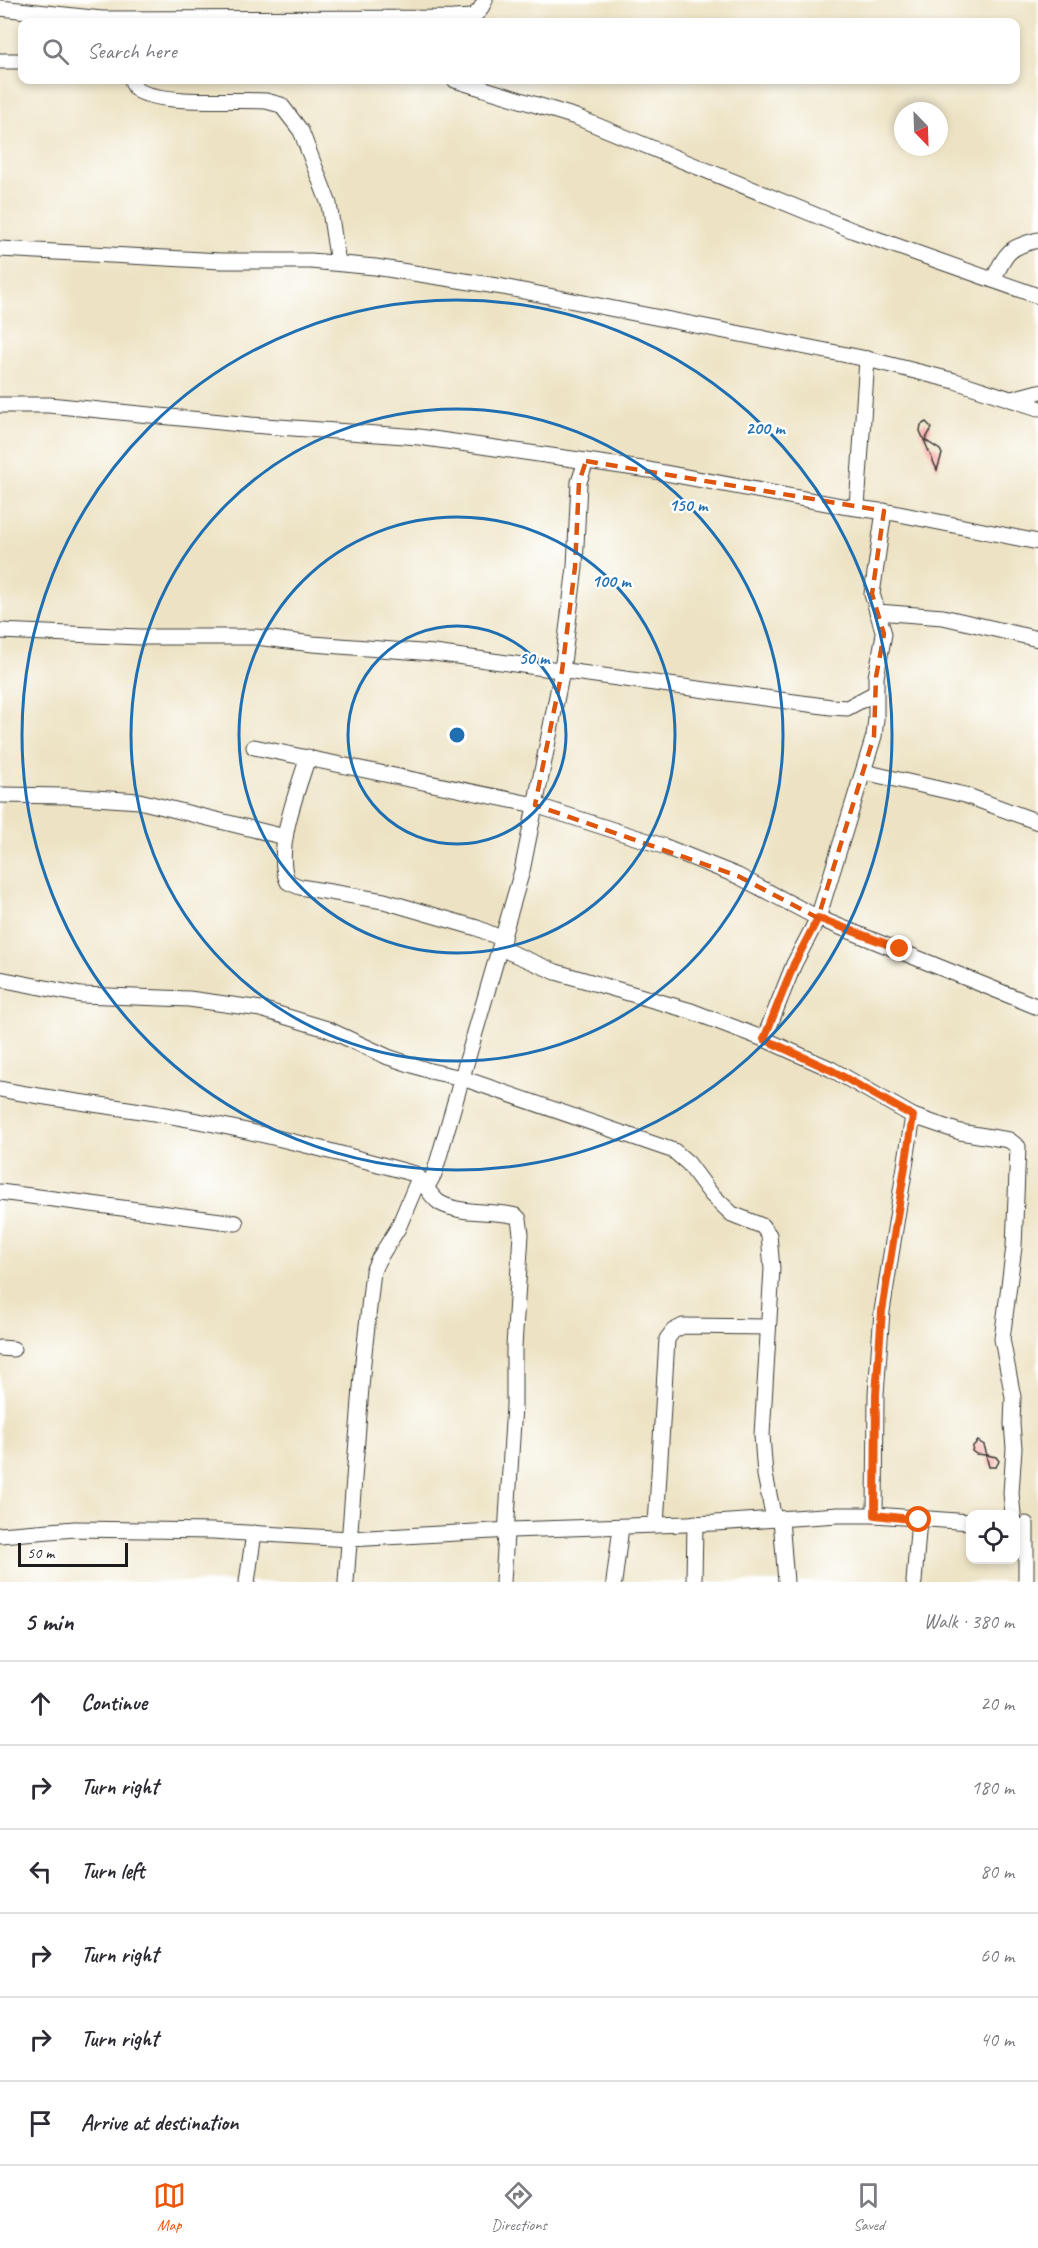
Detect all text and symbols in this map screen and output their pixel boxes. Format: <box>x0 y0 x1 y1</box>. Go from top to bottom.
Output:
search box <box>18 18 1020 84</box>
icon: search <box>39 35 72 68</box>
text: Search here <box>87 37 177 65</box>
north arrow <box>894 102 948 156</box>
text: 200 m <box>746 417 786 439</box>
text: 150 m <box>669 494 709 516</box>
text: 100 m <box>592 570 632 592</box>
text: 50 m <box>519 647 551 669</box>
centre of rings <box>447 725 467 745</box>
route end <box>886 935 912 961</box>
route start <box>905 1506 931 1532</box>
map controls <box>966 1510 1020 1564</box>
button: locate <box>966 1510 1020 1564</box>
scale bar <box>18 1540 128 1568</box>
text: 50 m <box>27 1543 54 1563</box>
text: 5 min <box>24 1605 73 1638</box>
text: Walk · 380 m <box>924 1609 1014 1634</box>
icon: ahead <box>24 1687 57 1720</box>
text: Continue <box>81 1689 147 1717</box>
text: 20 m <box>980 1691 1014 1716</box>
icon: right <box>24 1771 57 1804</box>
text: Turn right <box>81 1773 158 1801</box>
text: 180 m <box>971 1775 1014 1800</box>
icon: left <box>24 1855 57 1888</box>
text: Turn left <box>81 1857 145 1885</box>
text: 80 m <box>980 1859 1014 1884</box>
icon: right <box>24 1939 57 1972</box>
text: Turn right <box>81 1941 158 1969</box>
text: 60 m <box>980 1943 1014 1968</box>
icon: right <box>24 2023 57 2056</box>
text: Turn right <box>81 2025 158 2053</box>
text: 40 m <box>980 2027 1014 2052</box>
icon: arrive <box>24 2107 57 2140</box>
text: Arrive at destination <box>81 2109 238 2137</box>
tab: Map <box>153 2179 186 2235</box>
tab: Directions <box>491 2179 547 2235</box>
tab: Saved <box>852 2179 885 2235</box>

